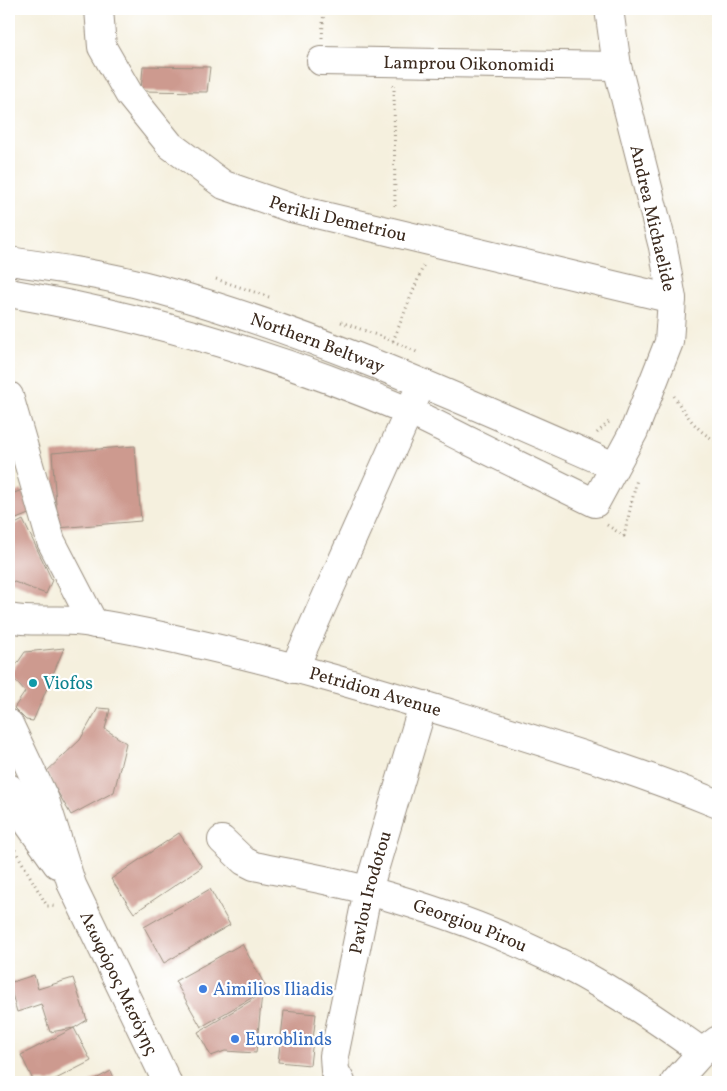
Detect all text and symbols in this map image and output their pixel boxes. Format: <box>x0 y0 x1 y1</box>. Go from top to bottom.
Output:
street label: Lamprou Oikonomidi <box>383 51 555 79</box>
street label: Andrea Michaelide <box>623 143 681 294</box>
street label: Perikli Demetriou <box>265 190 409 249</box>
street label: Northern Beltway <box>247 308 388 381</box>
street label: Petridion Avenue <box>306 662 444 724</box>
place label: Viofos <box>43 672 93 697</box>
marker: Viofos <box>27 677 39 689</box>
street label: Pavlou Irodotou <box>344 828 399 957</box>
street label: Georgiou Pirou <box>409 894 531 959</box>
street label: Λεωφόρος Μεσόγης <box>73 908 163 1059</box>
place label: Aimilios Iliadis <box>213 978 334 1003</box>
marker: Aimilios Iliadis <box>197 983 209 995</box>
place label: Euroblinds <box>245 1028 332 1053</box>
marker: Euroblinds <box>229 1033 241 1045</box>

